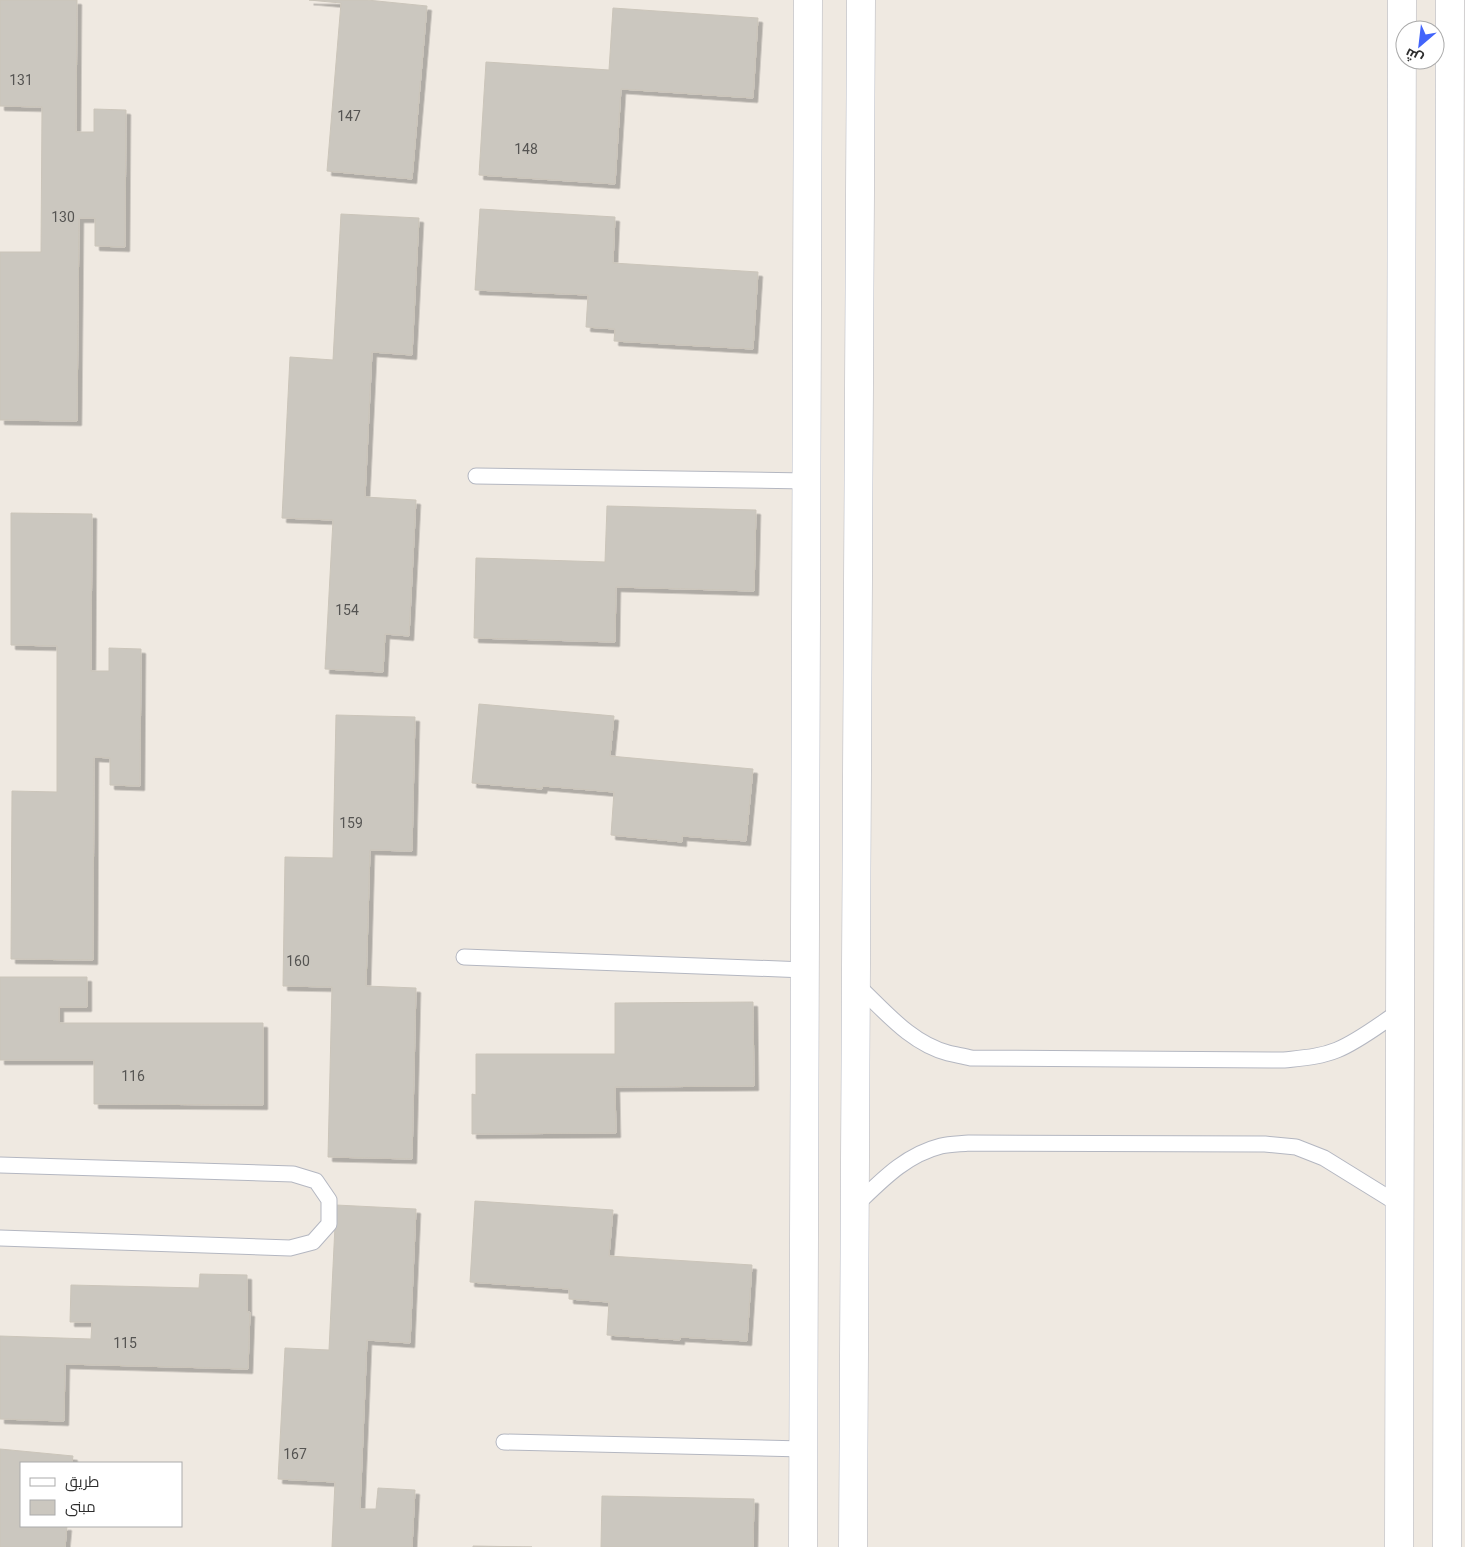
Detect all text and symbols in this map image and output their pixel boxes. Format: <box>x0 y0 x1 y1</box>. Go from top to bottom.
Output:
north arrow <box>1395 20 1445 70</box>
text: ش <box>1402 44 1426 68</box>
house number: 131 <box>9 72 33 88</box>
house number: 147 <box>337 108 361 124</box>
house number: 148 <box>514 141 538 157</box>
house number: 130 <box>51 209 75 225</box>
house number: 154 <box>335 602 359 618</box>
house number: 159 <box>339 815 363 831</box>
house number: 160 <box>286 953 310 969</box>
house number: 116 <box>121 1068 145 1084</box>
house number: 115 <box>113 1335 137 1351</box>
house number: 167 <box>283 1446 307 1462</box>
legend <box>20 1462 182 1527</box>
text: طريق <box>65 1473 99 1492</box>
text: مبنى <box>65 1498 96 1517</box>

